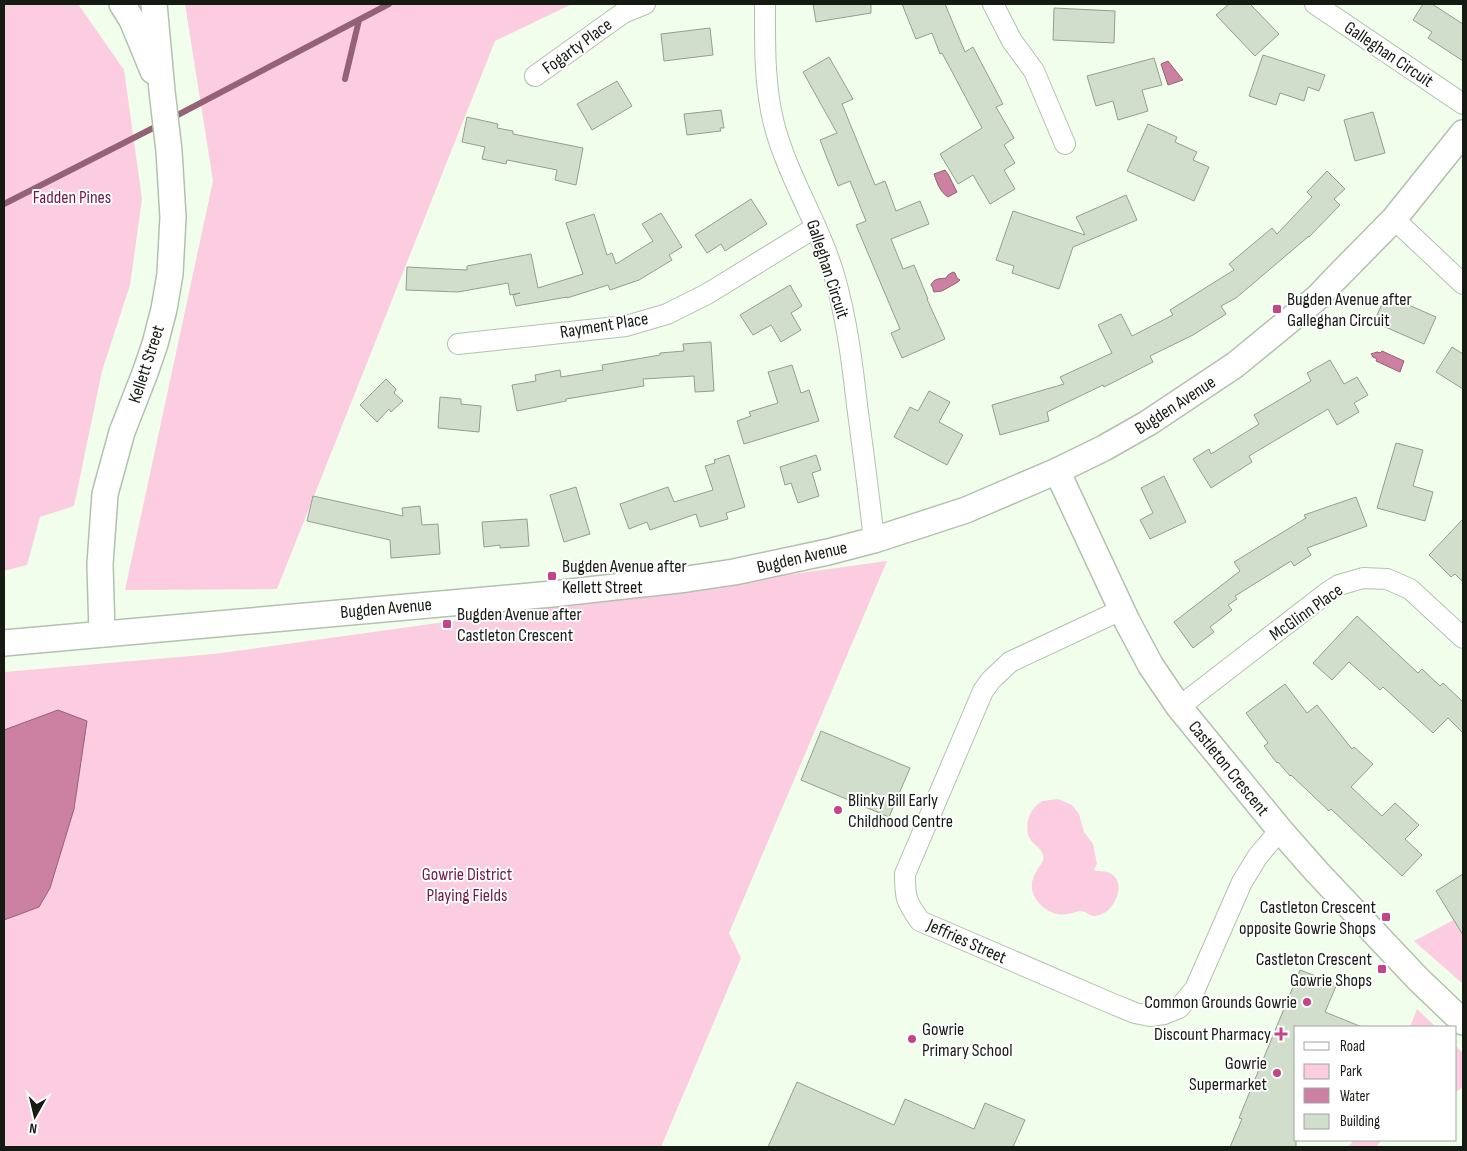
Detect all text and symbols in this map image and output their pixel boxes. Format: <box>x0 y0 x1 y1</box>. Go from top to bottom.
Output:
street label: Fogarty Place <box>538 14 616 79</box>
street label: Galleghan Circuit <box>1340 17 1438 92</box>
park label: Fadden Pines <box>33 187 111 208</box>
street label: Galleghan Circuit <box>802 217 854 322</box>
place label: Bugden Avenue after Galleghan Circuit <box>1287 289 1412 331</box>
marker: Bugden Avenue after Galleghan Circuit <box>1271 303 1283 315</box>
street label: Rayment Place <box>558 308 650 343</box>
street label: Kellett Street <box>124 322 169 406</box>
street label: Bugden Avenue <box>1131 372 1220 439</box>
street label: Bugden Avenue <box>755 537 849 578</box>
place label: Bugden Avenue after Kellett Street <box>562 556 687 598</box>
marker: Bugden Avenue after Kellett Street <box>546 570 558 582</box>
street label: McGlinn Place <box>1266 580 1347 645</box>
street label: Bugden Avenue <box>339 594 433 623</box>
place label: Bugden Avenue after Castleton Crescent <box>457 604 582 646</box>
marker: Bugden Avenue after Castleton Crescent <box>441 618 453 630</box>
street label: Castleton Crescent <box>1184 717 1274 820</box>
place label: Blinky Bill Early Childhood Centre <box>848 790 953 832</box>
marker: Blinky Bill Early Childhood Centre <box>832 804 844 816</box>
park label: Gowrie District Playing Fields <box>422 864 513 906</box>
place label: Castleton Crescent opposite Gowrie Shops <box>1239 897 1377 939</box>
marker: Castleton Crescent opposite Gowrie Shops <box>1380 911 1392 923</box>
street label: Jeffries Street <box>923 914 1010 968</box>
place label: Castleton Crescent Gowrie Shops <box>1256 949 1373 991</box>
marker: Castleton Crescent Gowrie Shops <box>1376 963 1388 975</box>
place label: Common Grounds Gowrie <box>1144 992 1297 1013</box>
marker: Common Grounds Gowrie <box>1301 996 1313 1008</box>
place label: Gowrie Primary School <box>922 1019 1013 1061</box>
place label: Discount Pharmacy <box>1154 1024 1271 1045</box>
legend <box>1294 1026 1457 1141</box>
marker: Discount Pharmacy <box>1275 1028 1287 1040</box>
marker: Gowrie Primary School <box>906 1033 918 1045</box>
text: Road <box>1340 1037 1365 1056</box>
place label: Gowrie Supermarket <box>1189 1053 1268 1095</box>
text: Park <box>1340 1062 1362 1081</box>
marker: Gowrie Supermarket <box>1271 1067 1283 1079</box>
text: Water <box>1340 1087 1371 1106</box>
north arrow <box>10 1091 60 1141</box>
text: Building <box>1340 1112 1380 1131</box>
text: N <box>28 1119 38 1137</box>

